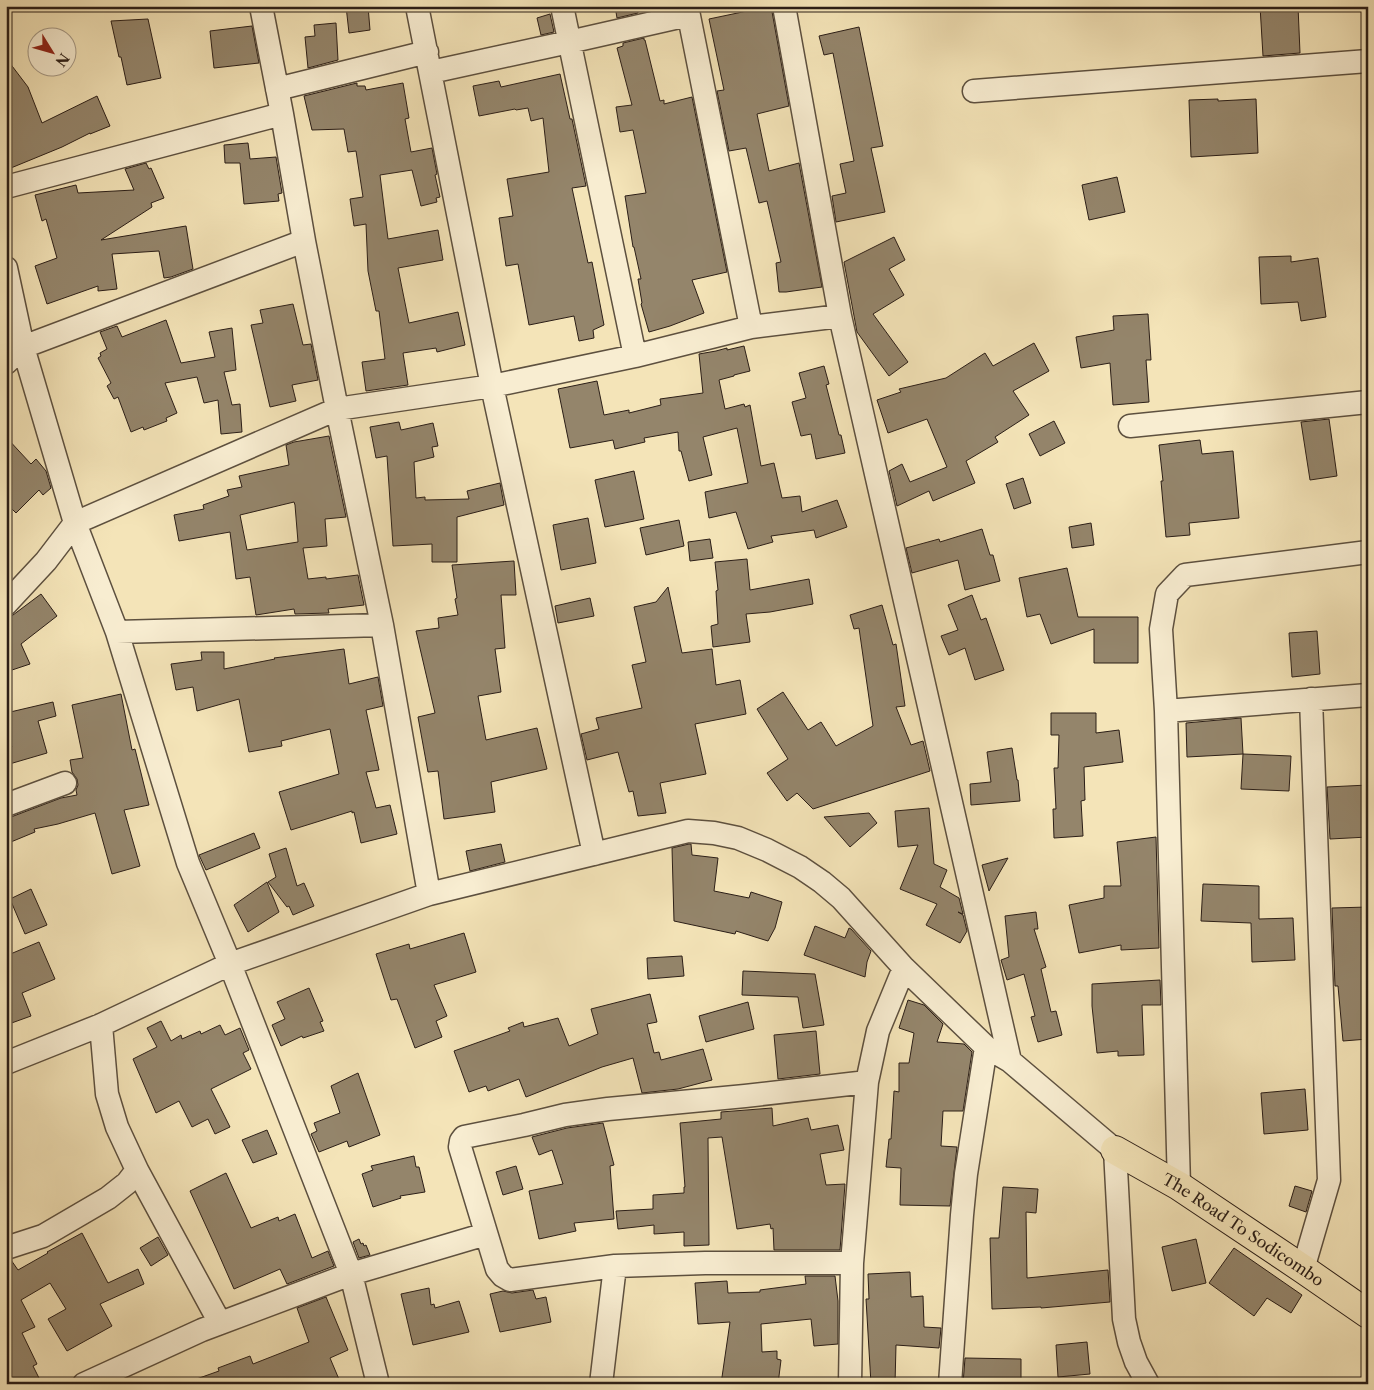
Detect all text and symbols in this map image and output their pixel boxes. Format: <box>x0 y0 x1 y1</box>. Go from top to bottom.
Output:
north arrow <box>28 28 78 78</box>
text: N <box>52 50 73 70</box>
street label: The Road To Sodicombo <box>1159 1169 1328 1291</box>

